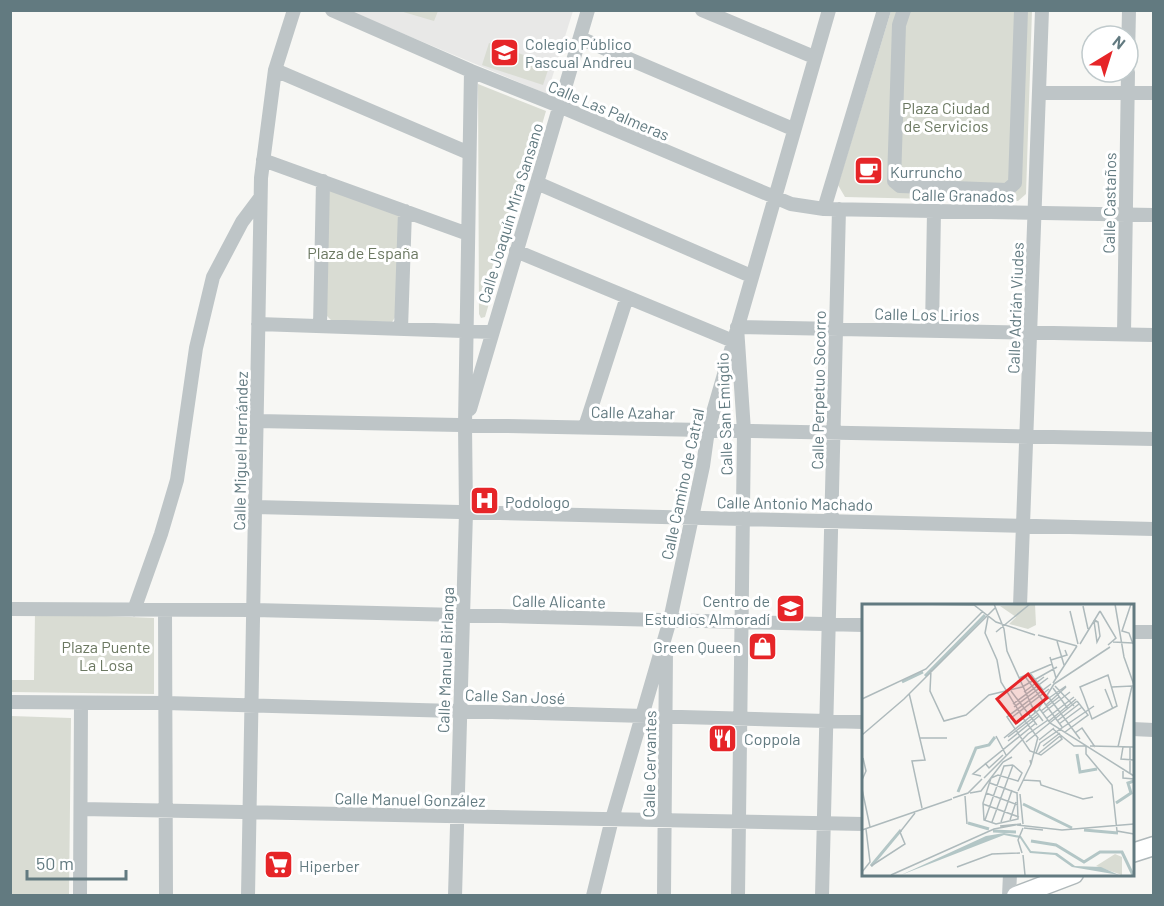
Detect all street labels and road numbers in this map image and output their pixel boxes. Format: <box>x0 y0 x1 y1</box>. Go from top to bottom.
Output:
street label: Calle Las Palmeras <box>546 76 672 144</box>
street label: Calle Joaquín Mira Sansano <box>474 121 546 305</box>
street label: Calle Castaños <box>1099 152 1119 254</box>
street label: Calle Granados <box>912 185 1014 205</box>
street label: Calle Adrián Viudes <box>1003 242 1027 374</box>
street label: Calle Los Lirios <box>874 304 980 324</box>
street label: Calle Perpetuo Socorro <box>807 310 829 470</box>
street label: Calle San Emigdio <box>712 352 736 476</box>
street label: Calle Miguel Hernández <box>229 371 251 531</box>
street label: Calle Azahar <box>591 402 676 422</box>
street label: Calle Camino de Catral <box>657 407 707 561</box>
street label: Calle Antonio Machado <box>717 492 873 514</box>
street label: Calle Manuel Birlanga <box>433 587 457 733</box>
street label: Calle Alicante <box>512 591 606 611</box>
street label: Calle San José <box>465 685 565 707</box>
street label: Calle Cervantes <box>639 710 659 818</box>
street label: Calle Manuel González <box>334 788 486 810</box>

